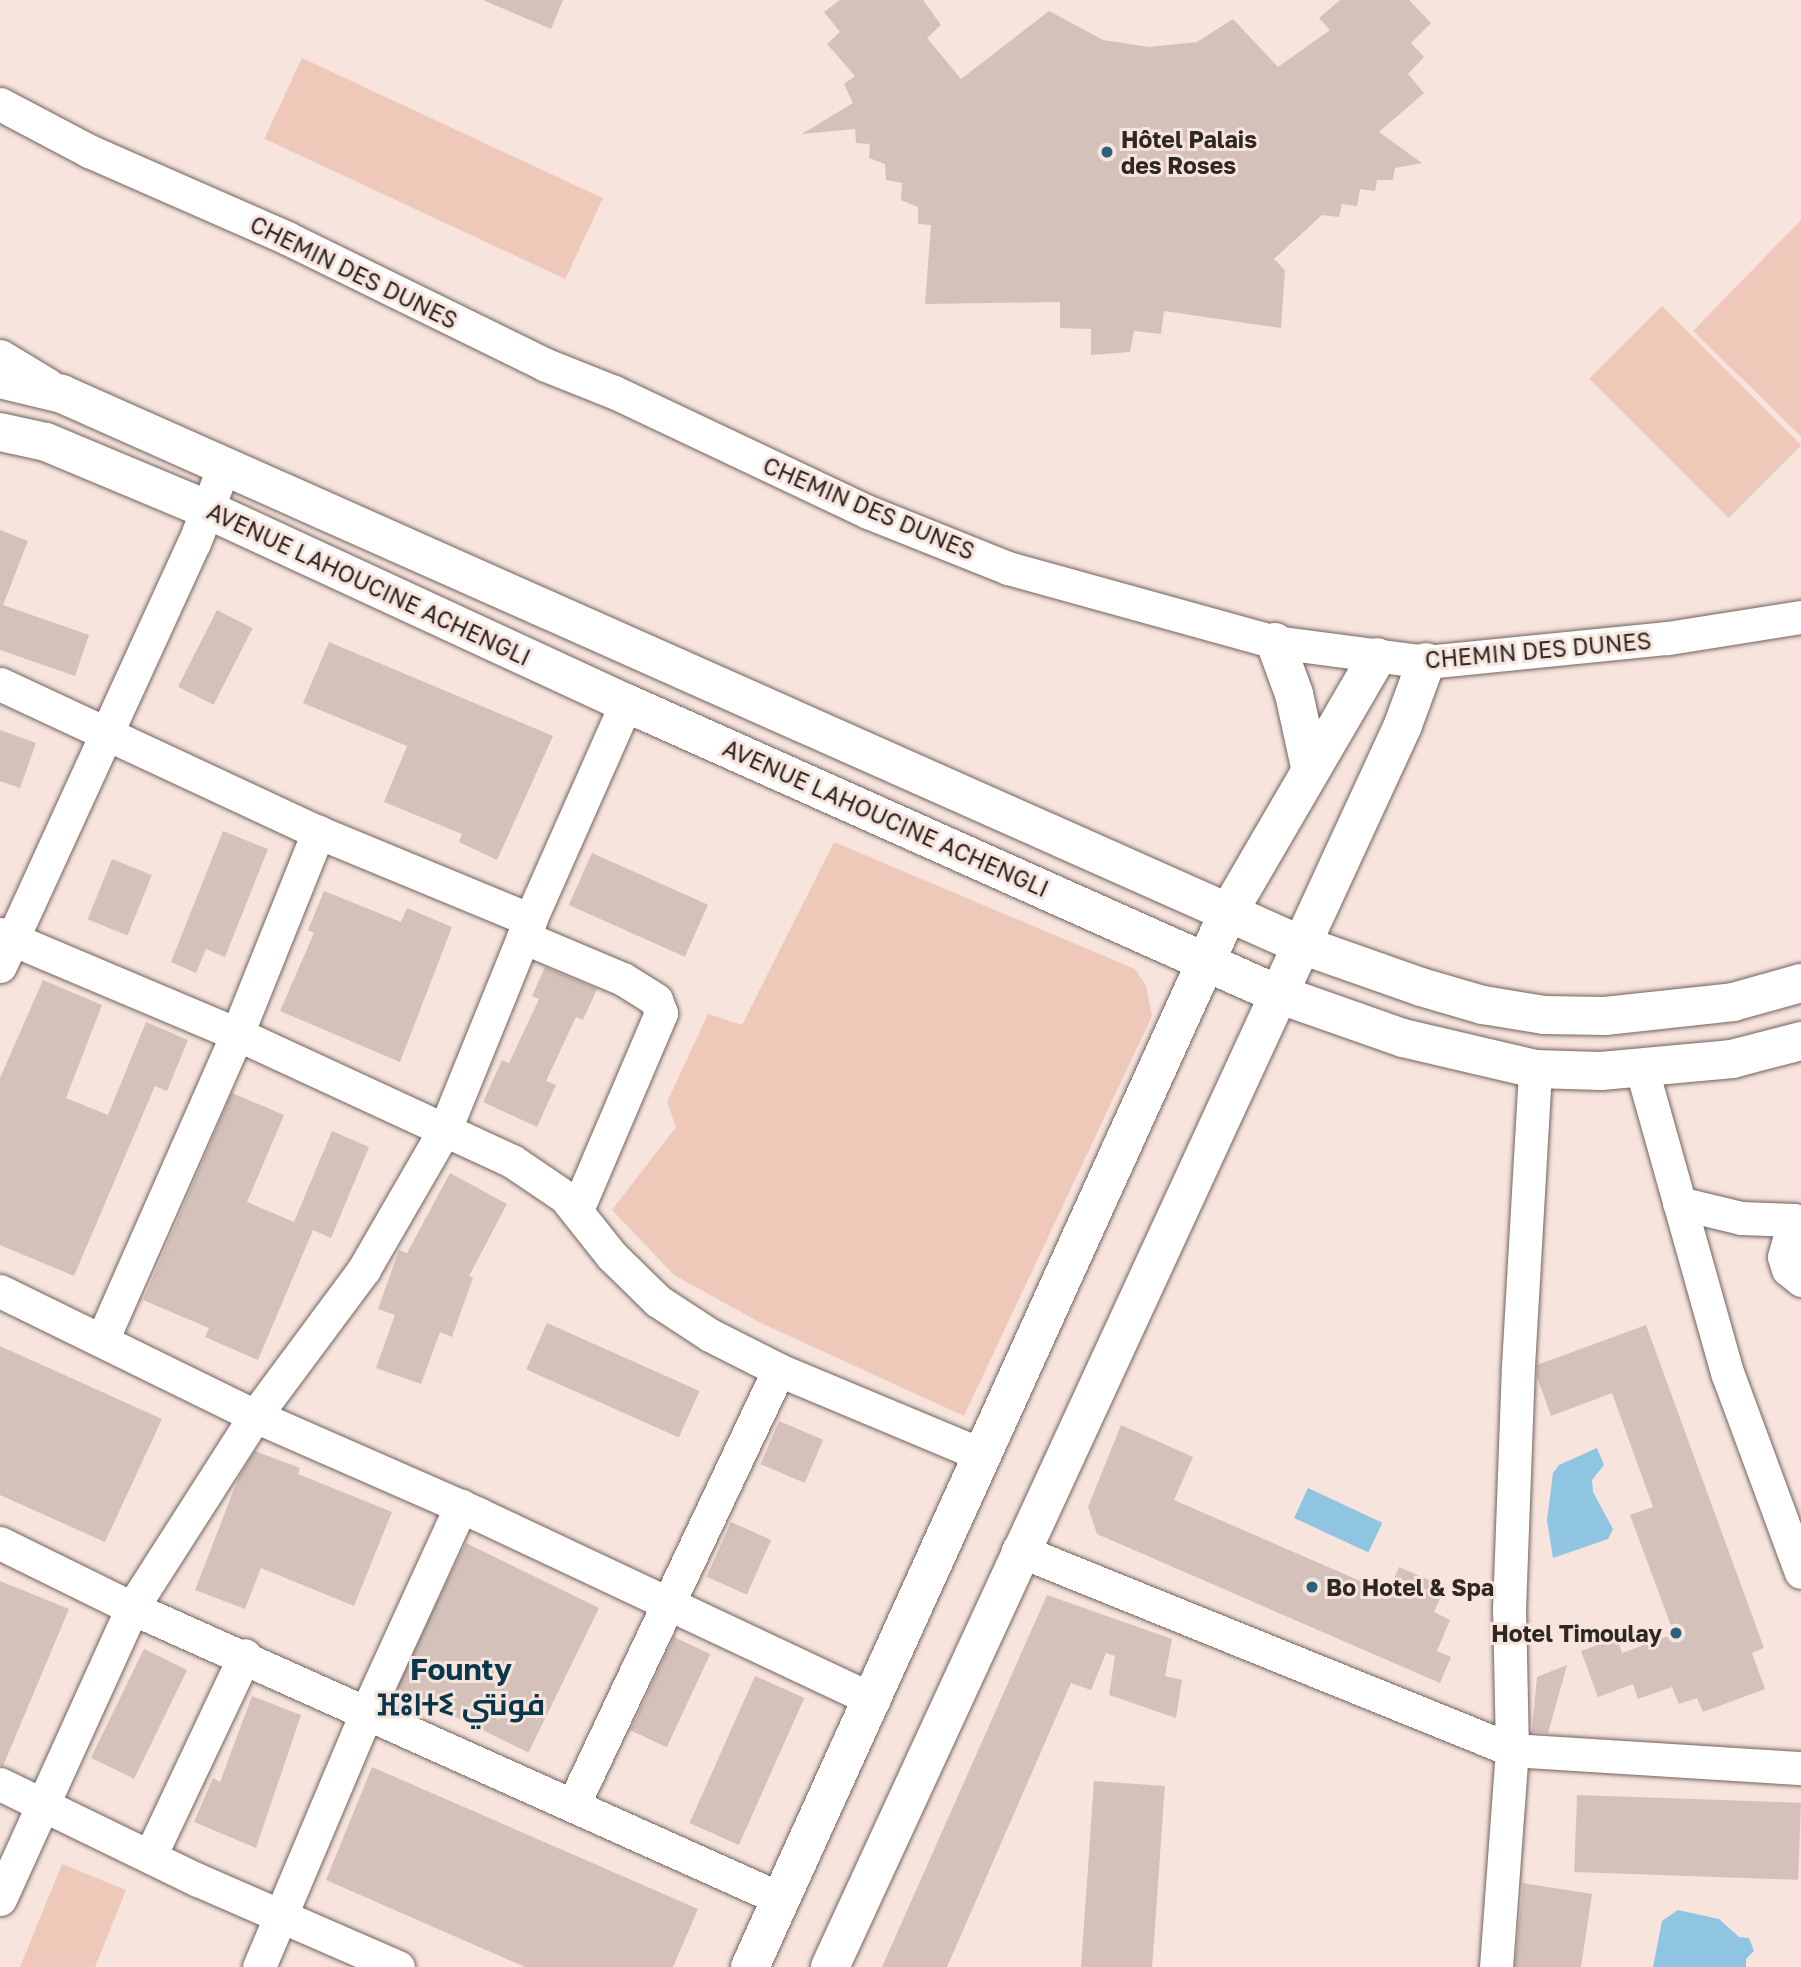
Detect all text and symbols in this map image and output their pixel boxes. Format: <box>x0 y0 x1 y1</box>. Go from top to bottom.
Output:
place label: Hôtel Palais des Roses <box>1121 125 1257 179</box>
marker: Hôtel Palais des Roses <box>1099 144 1115 160</box>
street label: CHEMIN DES DUNES <box>246 210 462 334</box>
street label: CHEMIN DES DUNES <box>759 451 979 565</box>
street label: AVENUE LAHOUCINE ACHENGLI <box>203 497 535 671</box>
street label: CHEMIN DES DUNES <box>1424 626 1652 674</box>
street label: AVENUE LAHOUCINE ACHENGLI <box>719 733 1053 903</box>
place label: Bo Hotel & Spa <box>1326 1573 1494 1601</box>
marker: Bo Hotel & Spa <box>1304 1579 1320 1595</box>
place label: Hotel Timoulay <box>1491 1619 1662 1647</box>
marker: Hotel Timoulay <box>1668 1625 1684 1641</box>
district label: Founty ⴼⵓⵏⵜⵉ فونتي <box>377 1651 545 1722</box>

